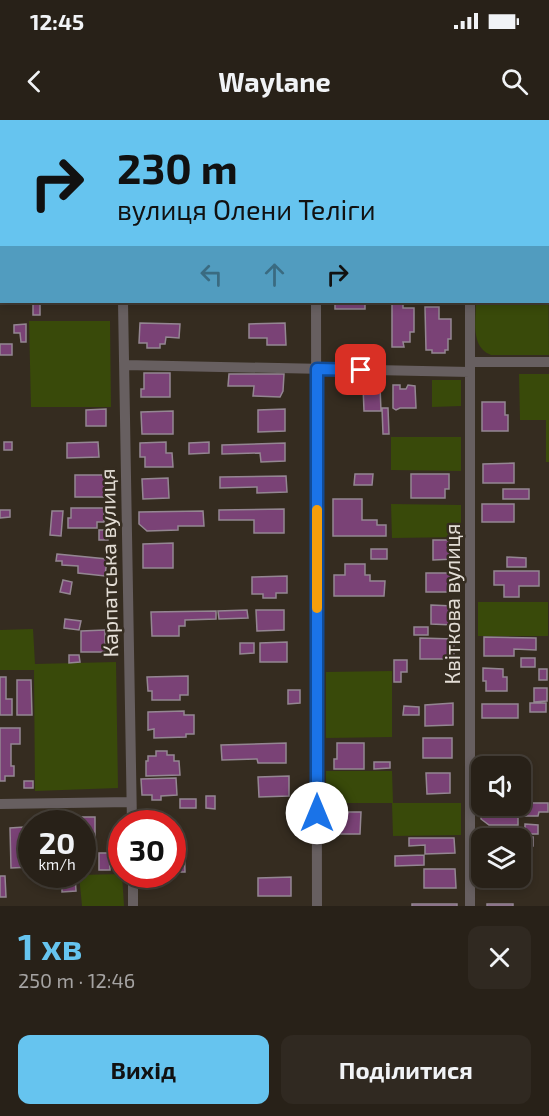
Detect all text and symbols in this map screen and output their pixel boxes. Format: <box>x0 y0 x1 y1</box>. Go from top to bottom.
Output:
text: 12:45 <box>30 8 84 34</box>
icon: back <box>18 65 51 98</box>
text: Waylane <box>218 65 331 97</box>
icon: search <box>498 65 531 98</box>
text: 230 m <box>117 142 238 192</box>
icon: right <box>18 144 96 222</box>
text: вулиця Олени Теліги <box>117 193 376 225</box>
icon: left <box>195 258 228 291</box>
icon: ahead <box>258 258 291 291</box>
icon: right <box>321 258 354 291</box>
pin <box>335 344 386 395</box>
icon: arrive <box>344 353 377 386</box>
street label: Карпатська вулиця <box>94 468 123 658</box>
street label: Квіткова вулиця <box>439 524 465 684</box>
map controls <box>471 756 531 888</box>
button: sound <box>471 756 531 816</box>
position arrow <box>285 781 349 845</box>
speed limit sign: 30 <box>108 810 186 888</box>
text: 20 <box>39 824 75 860</box>
button: layers <box>471 828 531 888</box>
text: km/h <box>38 855 76 873</box>
text: 1 хв <box>18 924 82 967</box>
button: close <box>468 926 531 989</box>
text: 250 m · 12:46 <box>18 968 135 992</box>
button: Вихід <box>18 1035 269 1104</box>
button: Поділитися <box>281 1035 531 1104</box>

